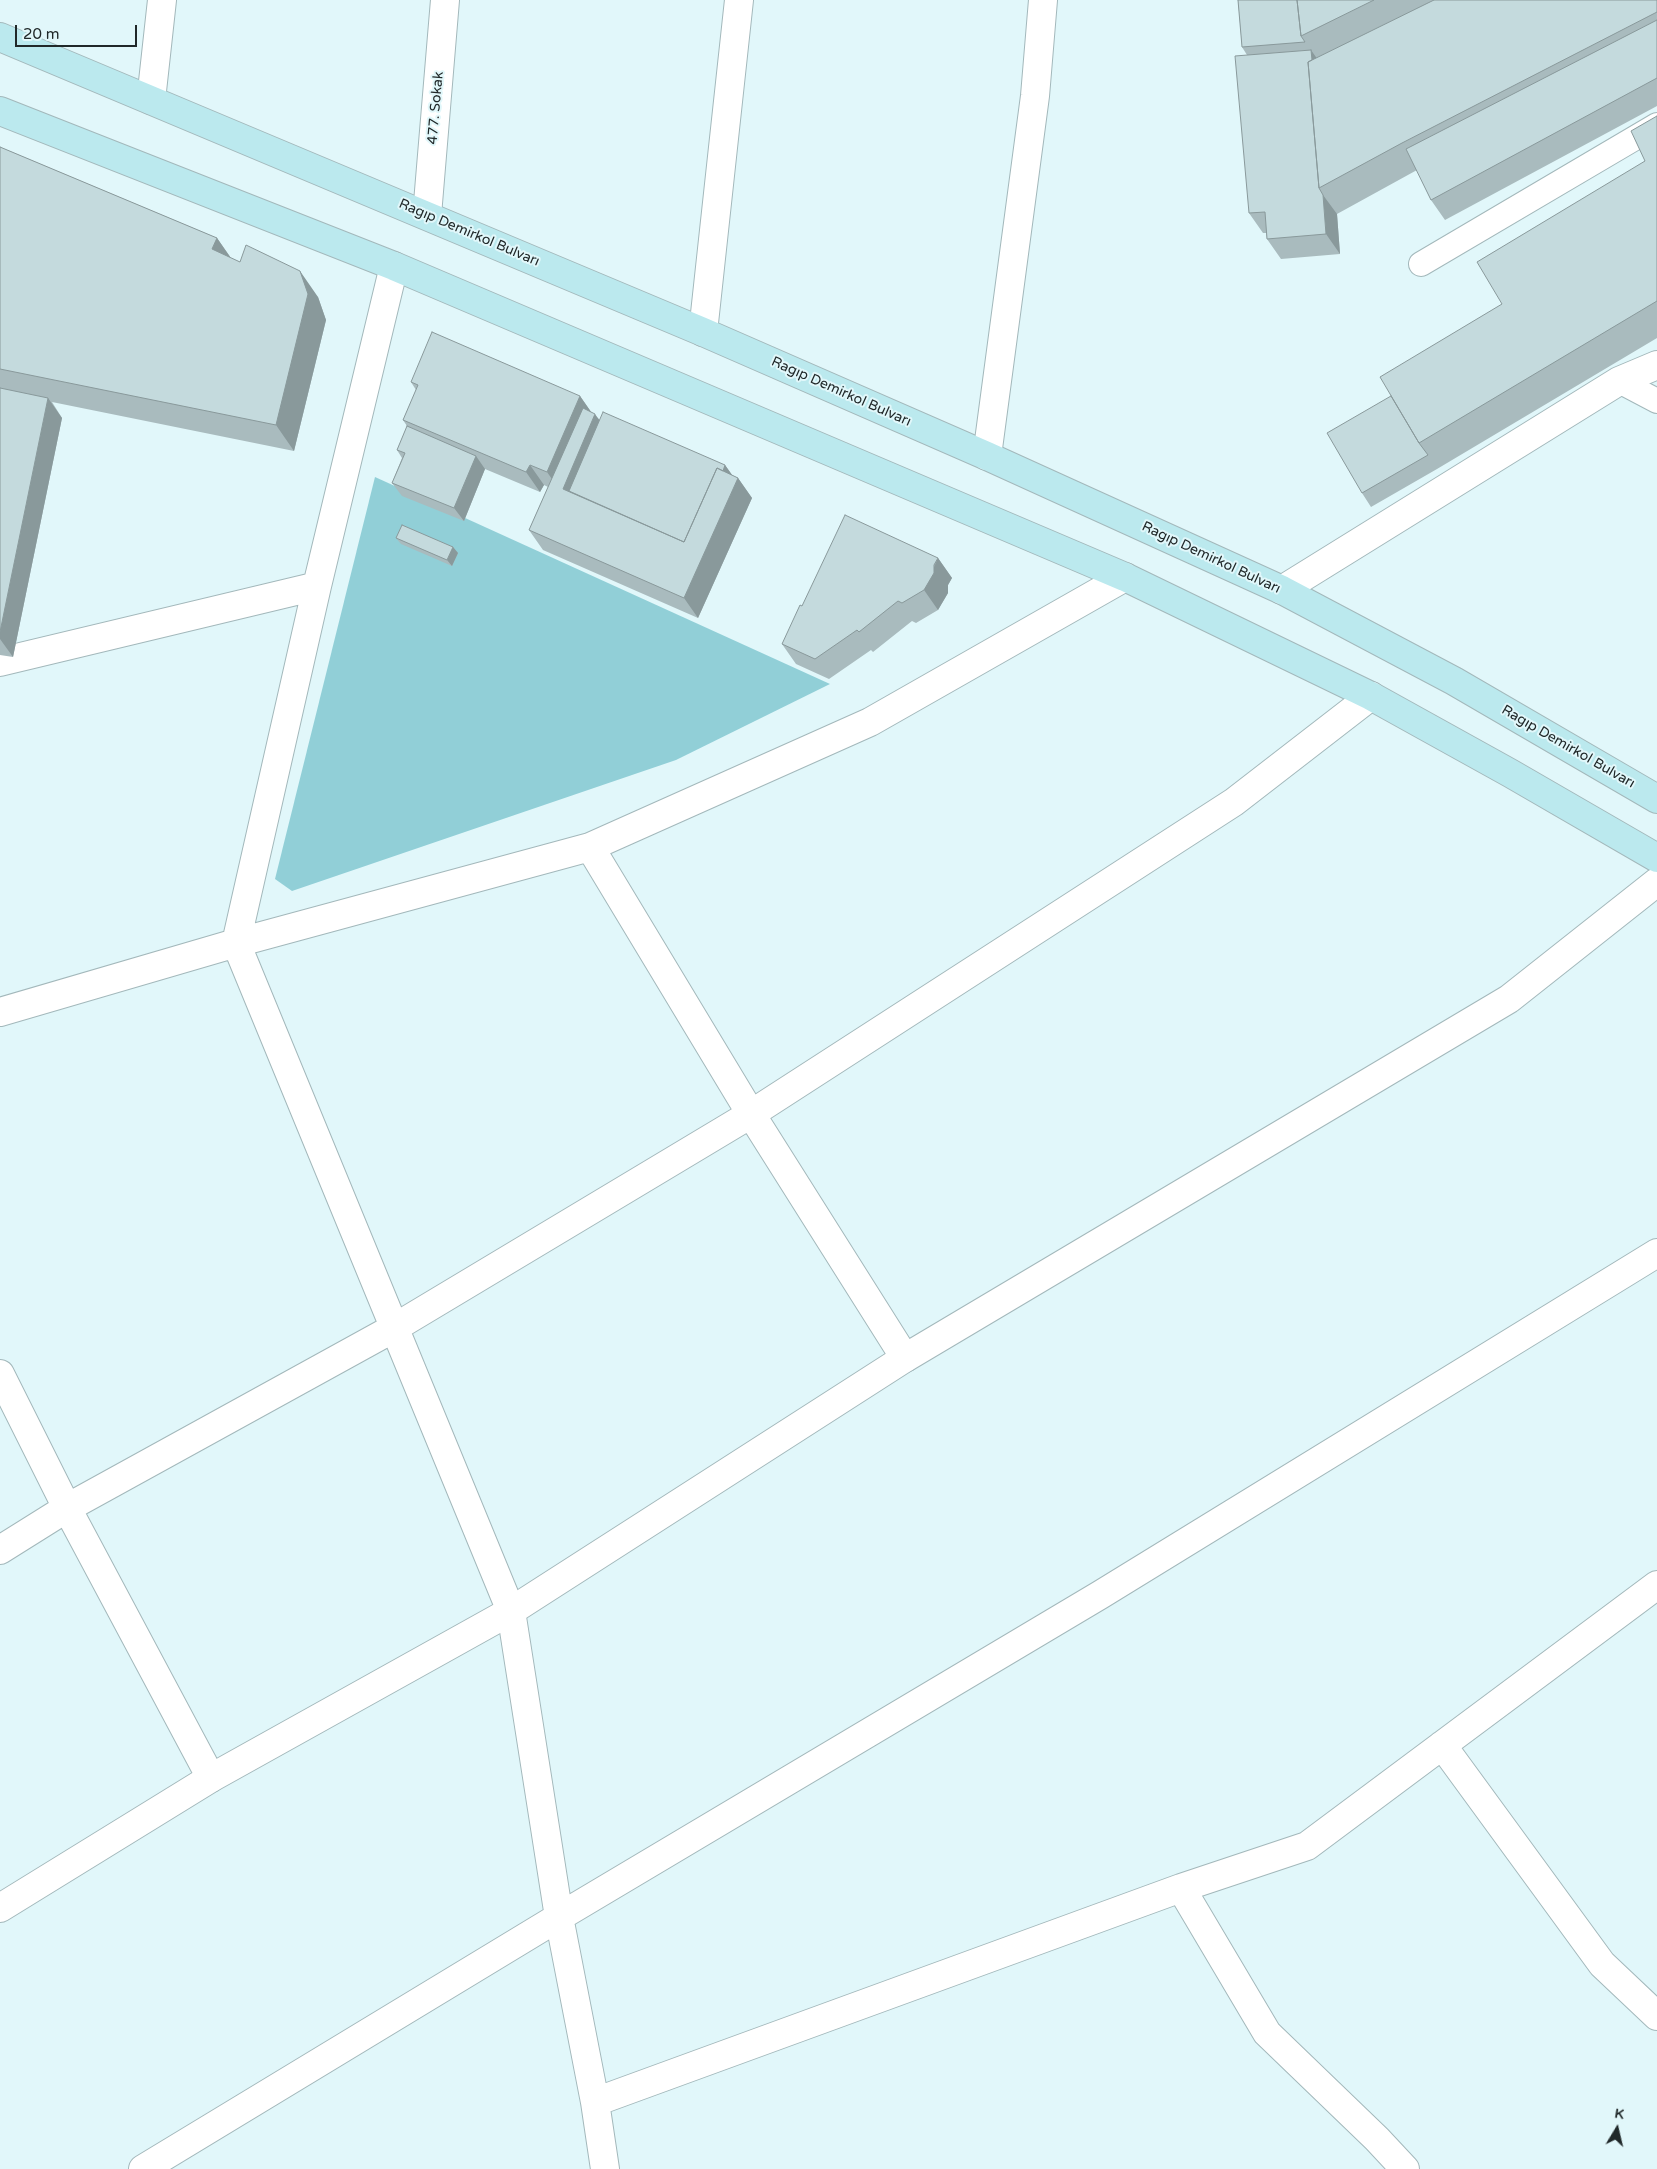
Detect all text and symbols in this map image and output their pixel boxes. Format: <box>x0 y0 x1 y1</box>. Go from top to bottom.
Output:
scale bar <box>18 15 140 47</box>
text: 20 m <box>23 25 60 43</box>
street label: 477. Sokak <box>424 71 448 145</box>
street label: Ragıp Demirkol Bulvarı <box>396 196 542 270</box>
street label: Ragıp Demirkol Bulvarı <box>768 354 914 430</box>
street label: Ragıp Demirkol Bulvarı <box>1139 518 1283 598</box>
street label: Ragıp Demirkol Bulvarı <box>1498 702 1638 792</box>
north arrow <box>1592 2104 1642 2154</box>
text: K <box>1613 2105 1625 2123</box>

